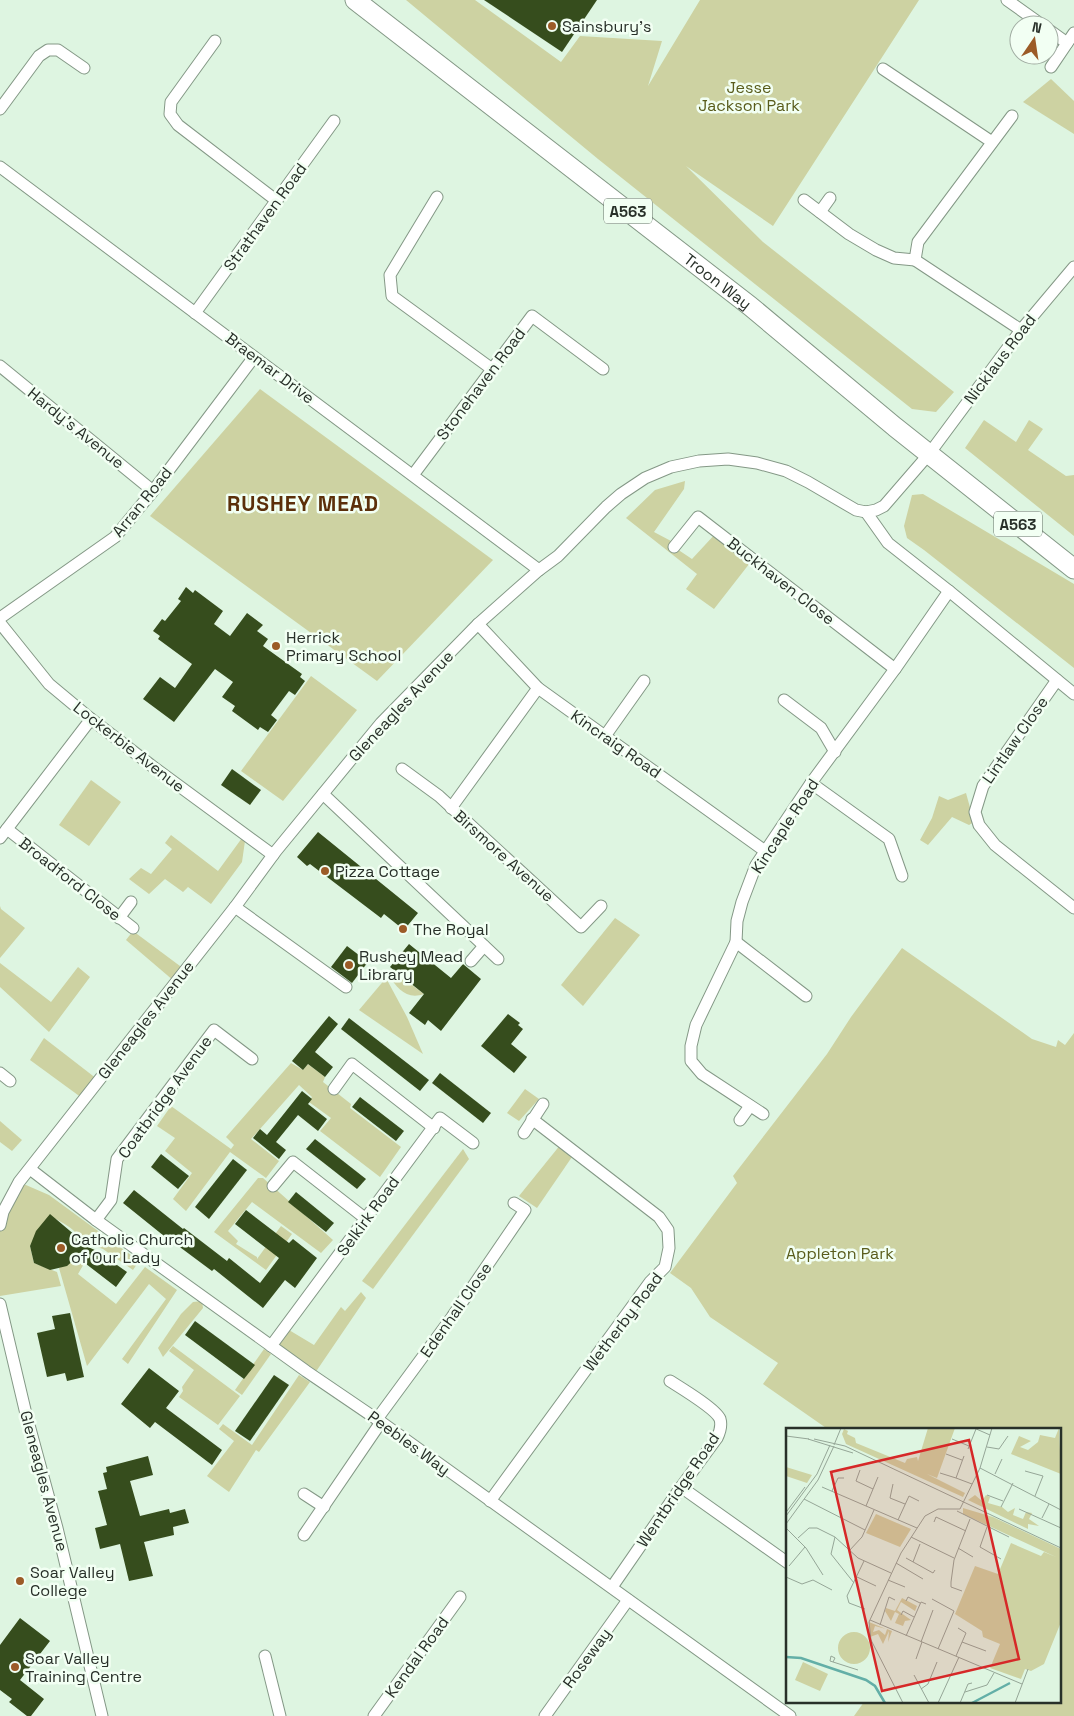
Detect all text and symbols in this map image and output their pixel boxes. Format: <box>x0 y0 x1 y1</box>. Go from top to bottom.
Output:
north arrow <box>1009 15 1059 65</box>
place label: Sainsbury's <box>562 16 651 37</box>
text: N <box>1030 18 1044 37</box>
marker: Sainsbury's <box>546 20 558 32</box>
park label: Jesse Jackson Park <box>698 77 800 116</box>
street label: Strathaven Road <box>219 159 311 275</box>
road number: A563 <box>604 198 652 224</box>
street label: Troon Way <box>680 248 756 314</box>
street label: Nicklaus Road <box>959 310 1041 408</box>
street label: Stonehaven Road <box>432 324 530 444</box>
street label: Braemar Drive <box>221 328 319 408</box>
street label: Hardy's Avenue <box>23 383 129 473</box>
street label: Arran Road <box>107 463 177 541</box>
district label: RUSHEY MEAD <box>227 490 379 517</box>
road number: A563 <box>994 512 1042 536</box>
street label: Buckhaven Close <box>723 532 839 630</box>
place label: Herrick Primary School <box>286 627 401 666</box>
marker: Herrick Primary School <box>270 640 282 652</box>
street label: Gleneagles Avenue <box>344 646 458 766</box>
street label: Lintlaw Close <box>977 692 1053 788</box>
street label: Lockerbie Avenue <box>69 697 189 797</box>
street label: Kincraig Road <box>567 705 665 783</box>
street label: Kincaple Road <box>746 774 824 878</box>
street label: Birsmore Avenue <box>449 805 559 907</box>
street label: Broadford Close <box>15 832 125 926</box>
place label: Pizza Cottage <box>335 861 440 882</box>
marker: Pizza Cottage <box>319 865 331 877</box>
place label: The Royal <box>413 919 489 940</box>
marker: The Royal <box>397 923 409 935</box>
place label: Rushey Mead Library <box>359 946 463 985</box>
street label: Gleneagles Avenue <box>93 957 199 1083</box>
marker: Rushey Mead Library <box>343 959 355 971</box>
street label: Coatbridge Avenue <box>113 1031 217 1163</box>
street label: Selkirk Road <box>332 1172 404 1260</box>
place label: Catholic Church of Our Lady <box>71 1229 193 1268</box>
marker: Catholic Church of Our Lady <box>55 1242 67 1254</box>
park label: Appleton Park <box>786 1243 894 1264</box>
street label: Edenhall Close <box>415 1258 497 1362</box>
street label: Wetherby Road <box>579 1268 667 1376</box>
street label: Peebles Way <box>364 1406 454 1480</box>
street label: Gleneagles Avenue <box>15 1408 73 1554</box>
inset map <box>786 1428 1062 1704</box>
street label: Wentbridge Road <box>632 1429 724 1551</box>
place label: Soar Valley College <box>30 1562 114 1601</box>
marker: Soar Valley College <box>14 1575 26 1587</box>
street label: Kendal Road <box>380 1612 454 1702</box>
street label: Roseway <box>558 1624 616 1692</box>
place label: Soar Valley Training Centre <box>25 1648 142 1687</box>
marker: Soar Valley Training Centre <box>9 1661 21 1673</box>

